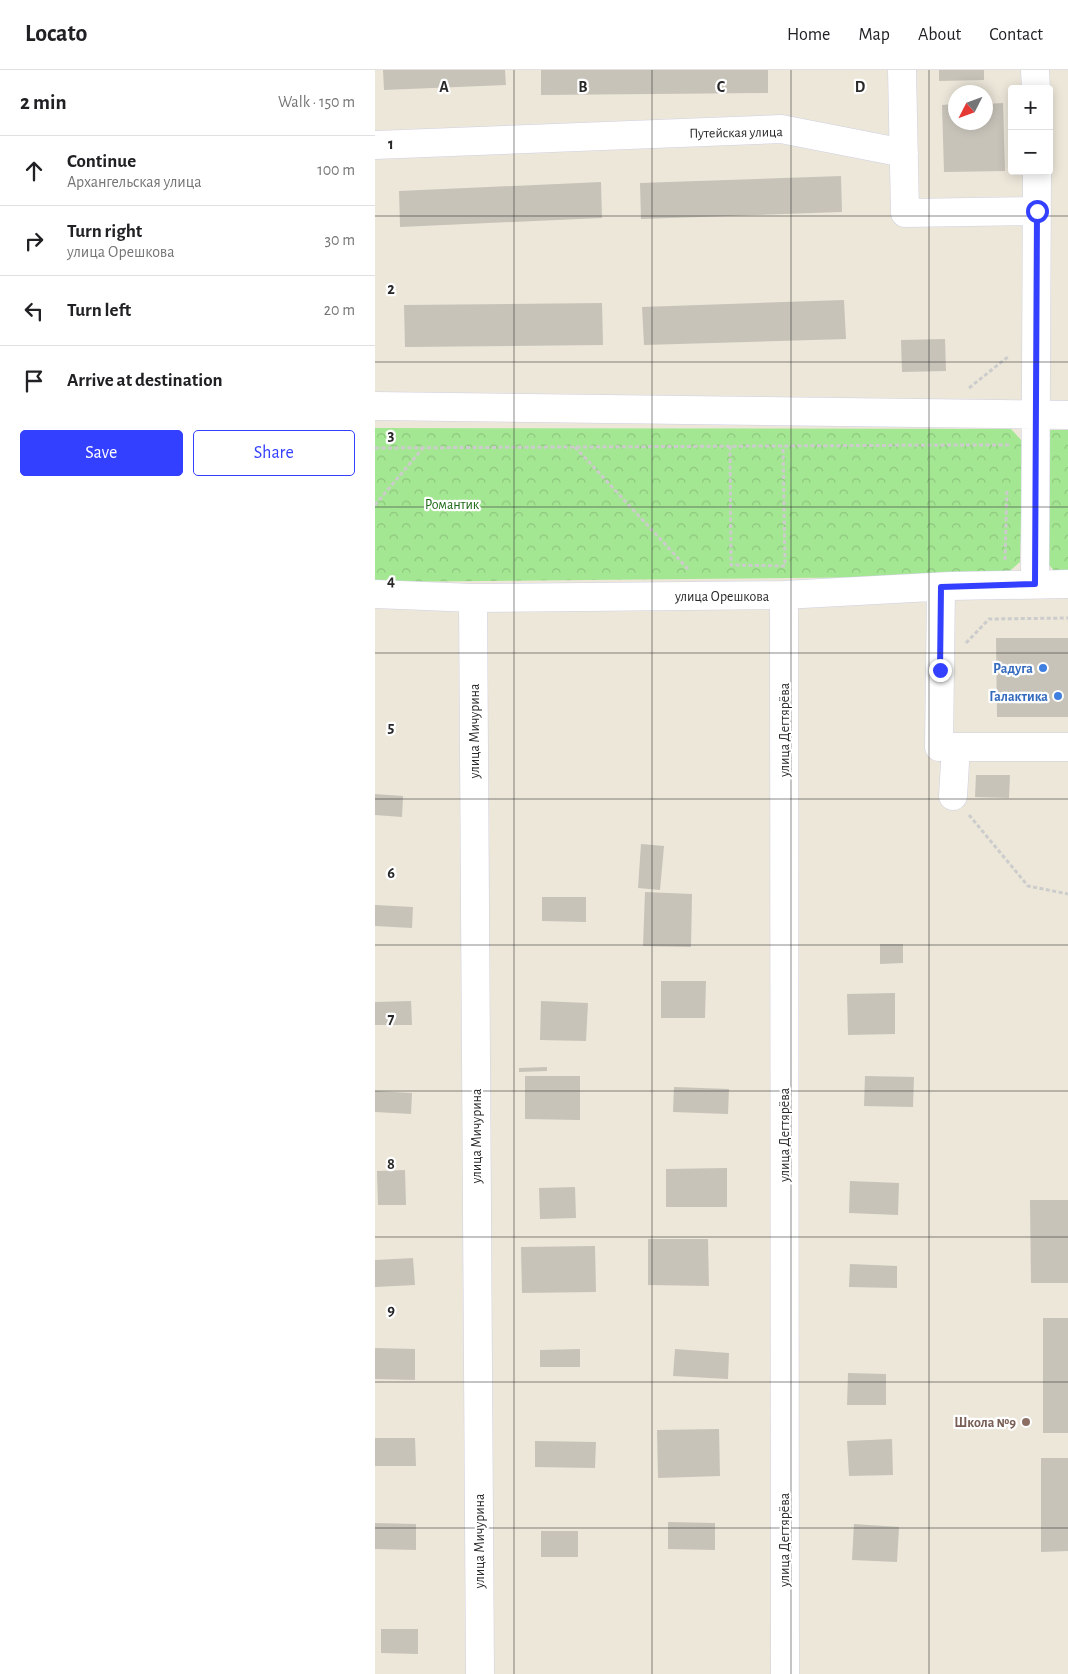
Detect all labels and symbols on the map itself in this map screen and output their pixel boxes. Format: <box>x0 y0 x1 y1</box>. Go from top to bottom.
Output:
text: A <box>439 79 449 95</box>
text: B <box>578 79 588 95</box>
text: C <box>717 79 726 95</box>
text: D <box>855 79 866 95</box>
north arrow <box>948 85 993 130</box>
street label: Путейская улица <box>689 125 784 141</box>
text: 1 <box>388 136 394 152</box>
route start <box>1026 200 1049 223</box>
text: 2 <box>387 281 395 297</box>
text: 3 <box>388 427 395 443</box>
park label: Романтик <box>425 498 480 512</box>
text: 4 <box>387 573 395 589</box>
street label: улица Орешкова <box>674 590 770 604</box>
route end <box>929 659 952 682</box>
place label: Радуга <box>993 662 1033 676</box>
marker: Радуга <box>1037 662 1049 674</box>
street label: улица Дегтярёва <box>778 682 792 778</box>
street label: улица Мичурина <box>468 683 482 779</box>
place label: Галактика <box>989 690 1048 704</box>
marker: Галактика <box>1052 690 1064 702</box>
text: 5 <box>388 719 395 735</box>
text: 6 <box>387 865 395 881</box>
text: 7 <box>388 1011 395 1027</box>
street label: улица Дегтярёва <box>778 1087 792 1183</box>
street label: улица Мичурина <box>470 1088 484 1184</box>
text: 8 <box>387 1156 395 1172</box>
text: 9 <box>387 1302 395 1318</box>
place label: Школа №9 <box>954 1416 1016 1430</box>
marker: Школа №9 <box>1020 1416 1032 1428</box>
street label: улица Дегтярёва <box>778 1492 792 1588</box>
street label: улица Мичурина <box>473 1493 487 1589</box>

